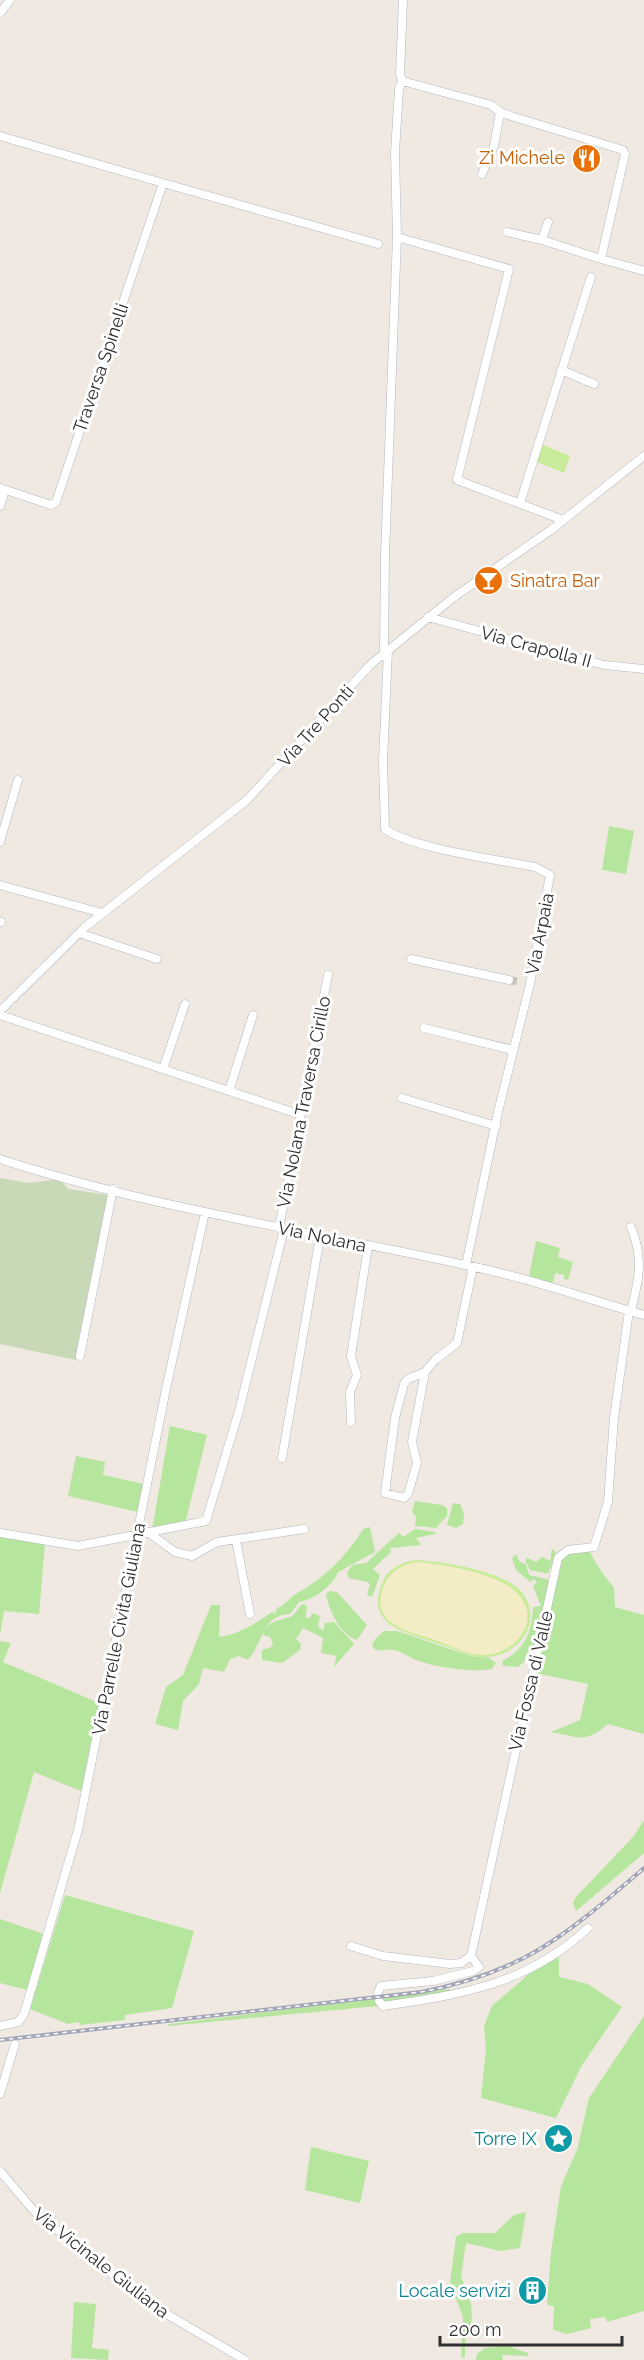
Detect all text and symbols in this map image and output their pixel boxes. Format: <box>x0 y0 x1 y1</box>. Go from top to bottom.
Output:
restaurant icon: Zi Michele <box>570 142 602 174</box>
place label: Zi Michele <box>479 147 565 168</box>
street label: Traversa Spinelli <box>69 301 132 435</box>
bar icon: Sinatra Bar <box>473 565 505 597</box>
place label: Sinatra Bar <box>510 570 601 591</box>
street label: Via Crapolla II <box>478 622 594 671</box>
street label: Via Tre Ponti <box>273 680 358 771</box>
street label: Via Arpaia <box>521 891 558 977</box>
street label: Via Nolana Traversa Cirillo <box>273 994 334 1210</box>
street label: Via Nolana <box>276 1217 368 1256</box>
street label: Via Parrelle Civita Giuliana <box>88 1521 149 1737</box>
street label: Via Fossa di Valle <box>504 1608 557 1753</box>
place icon: Torre IX <box>542 2123 574 2155</box>
place label: Torre IX <box>474 2128 538 2149</box>
street label: Via Vicinale Giuliana <box>29 2203 173 2322</box>
building icon: Locale servizi <box>516 2275 548 2307</box>
place label: Locale servizi <box>398 2280 511 2301</box>
scale bar <box>440 2309 622 2347</box>
text: 200 m <box>449 2319 502 2340</box>

